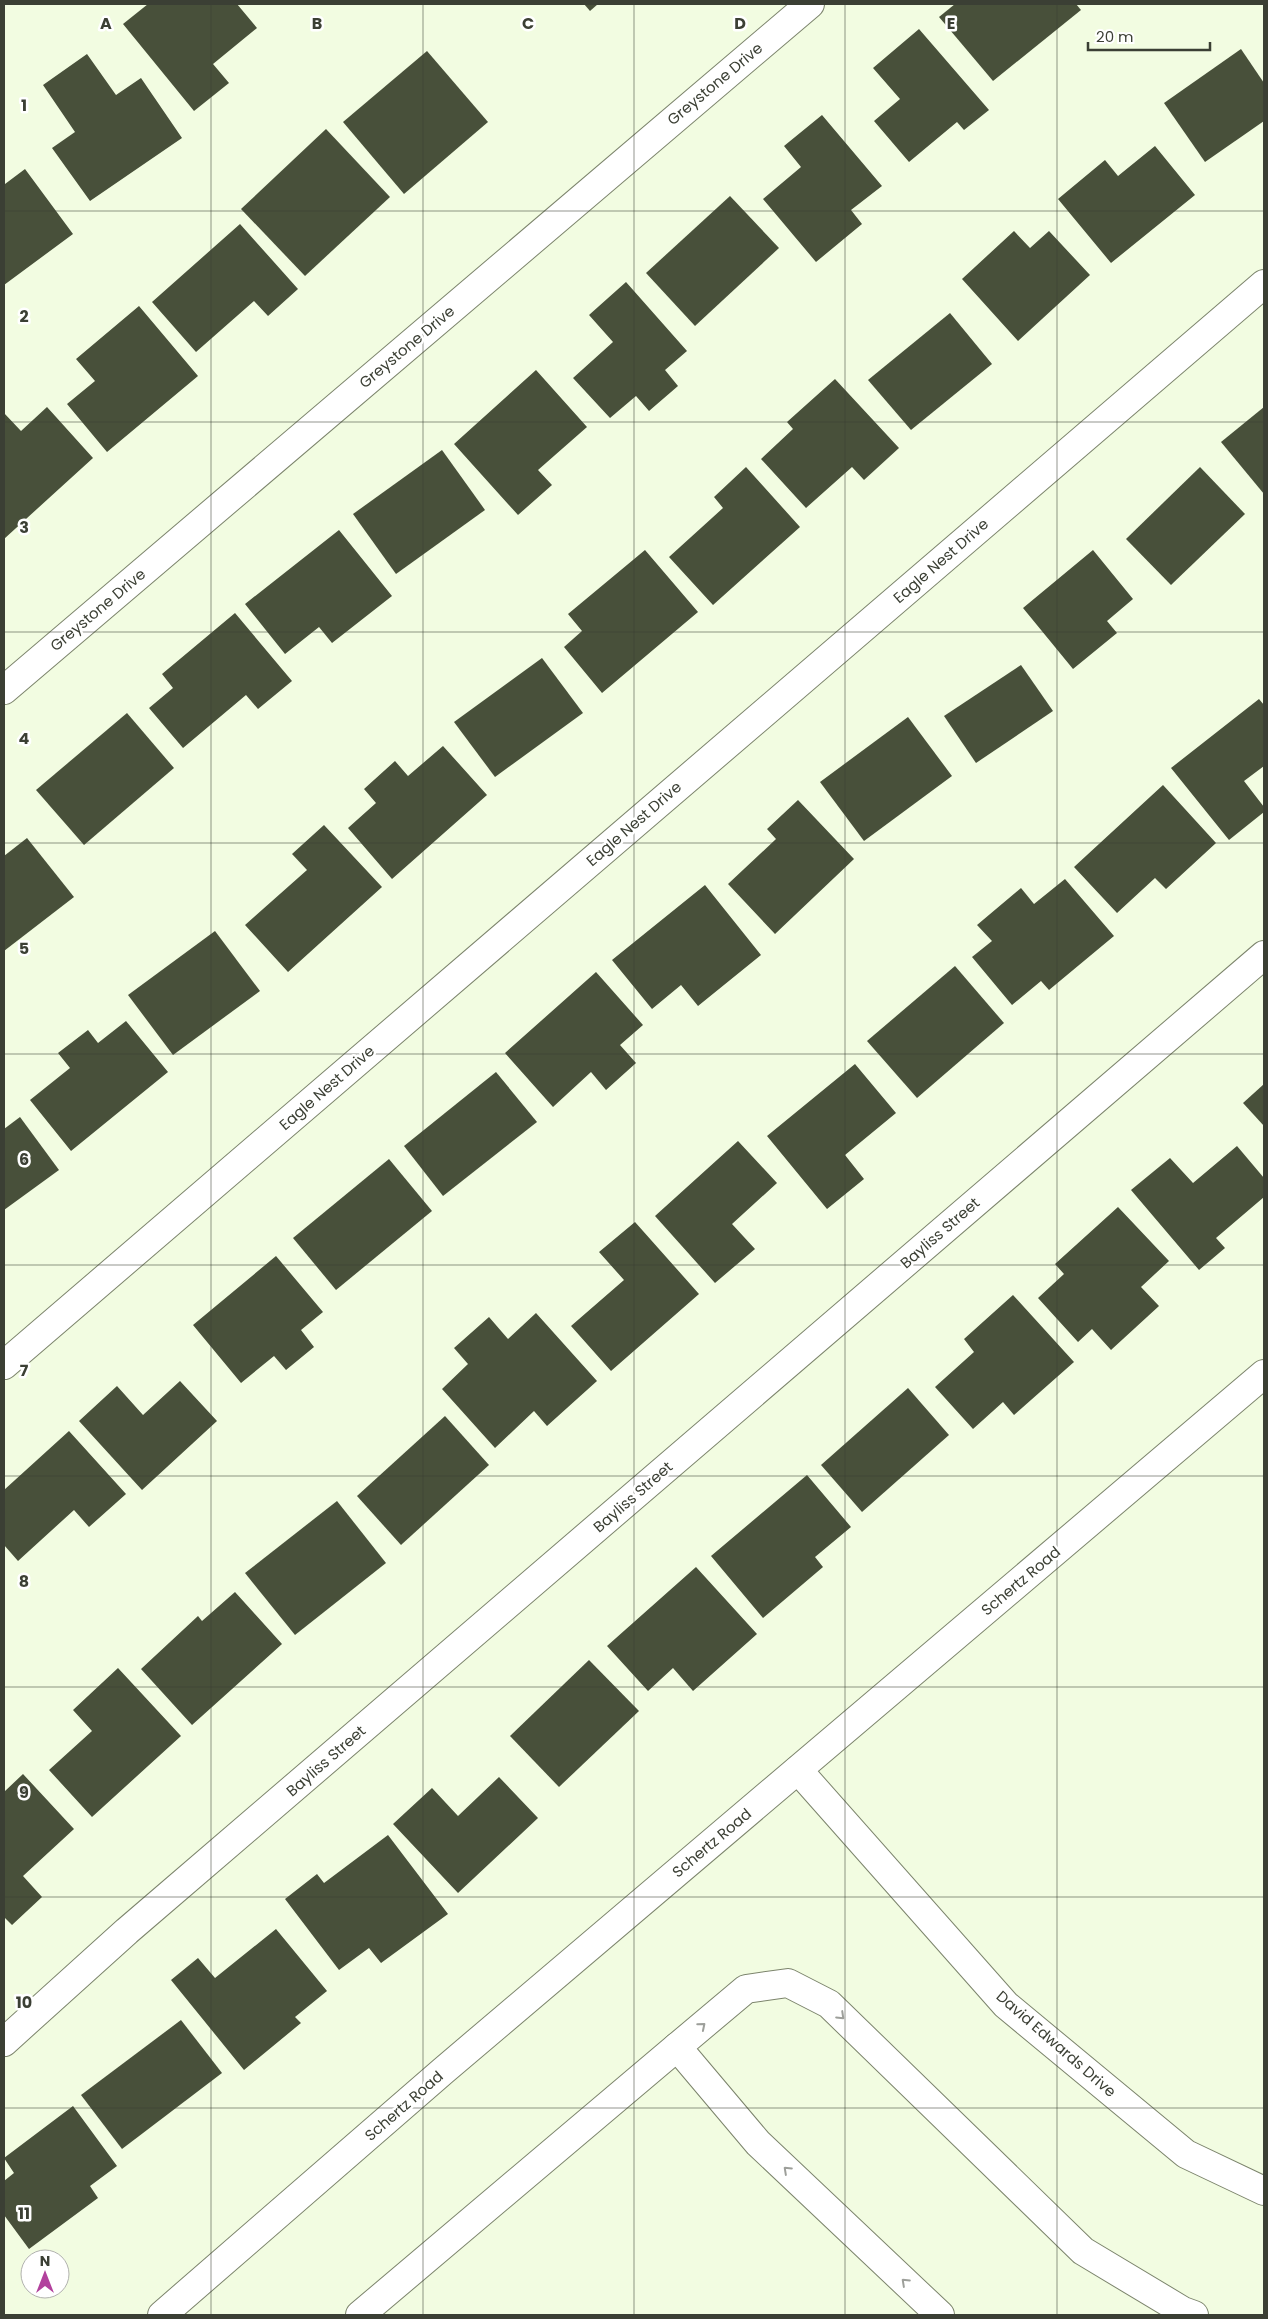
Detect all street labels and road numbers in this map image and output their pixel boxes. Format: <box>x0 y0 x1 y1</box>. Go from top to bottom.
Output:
street label: Greystone Drive <box>663 38 767 130</box>
street label: Greystone Drive <box>355 301 459 393</box>
street label: Eagle Nest Drive <box>889 513 993 608</box>
street label: Greystone Drive <box>46 564 150 656</box>
street label: Eagle Nest Drive <box>582 776 686 871</box>
street label: Eagle Nest Drive <box>275 1040 379 1135</box>
street label: Bayliss Street <box>896 1192 984 1273</box>
street label: Bayliss Street <box>589 1456 677 1537</box>
street label: Schertz Road <box>977 1541 1065 1620</box>
street label: Bayliss Street <box>282 1720 370 1801</box>
street label: Schertz Road <box>668 1803 756 1882</box>
street label: David Edwards Drive <box>992 1986 1121 2102</box>
street label: Schertz Road <box>360 2066 447 2146</box>

